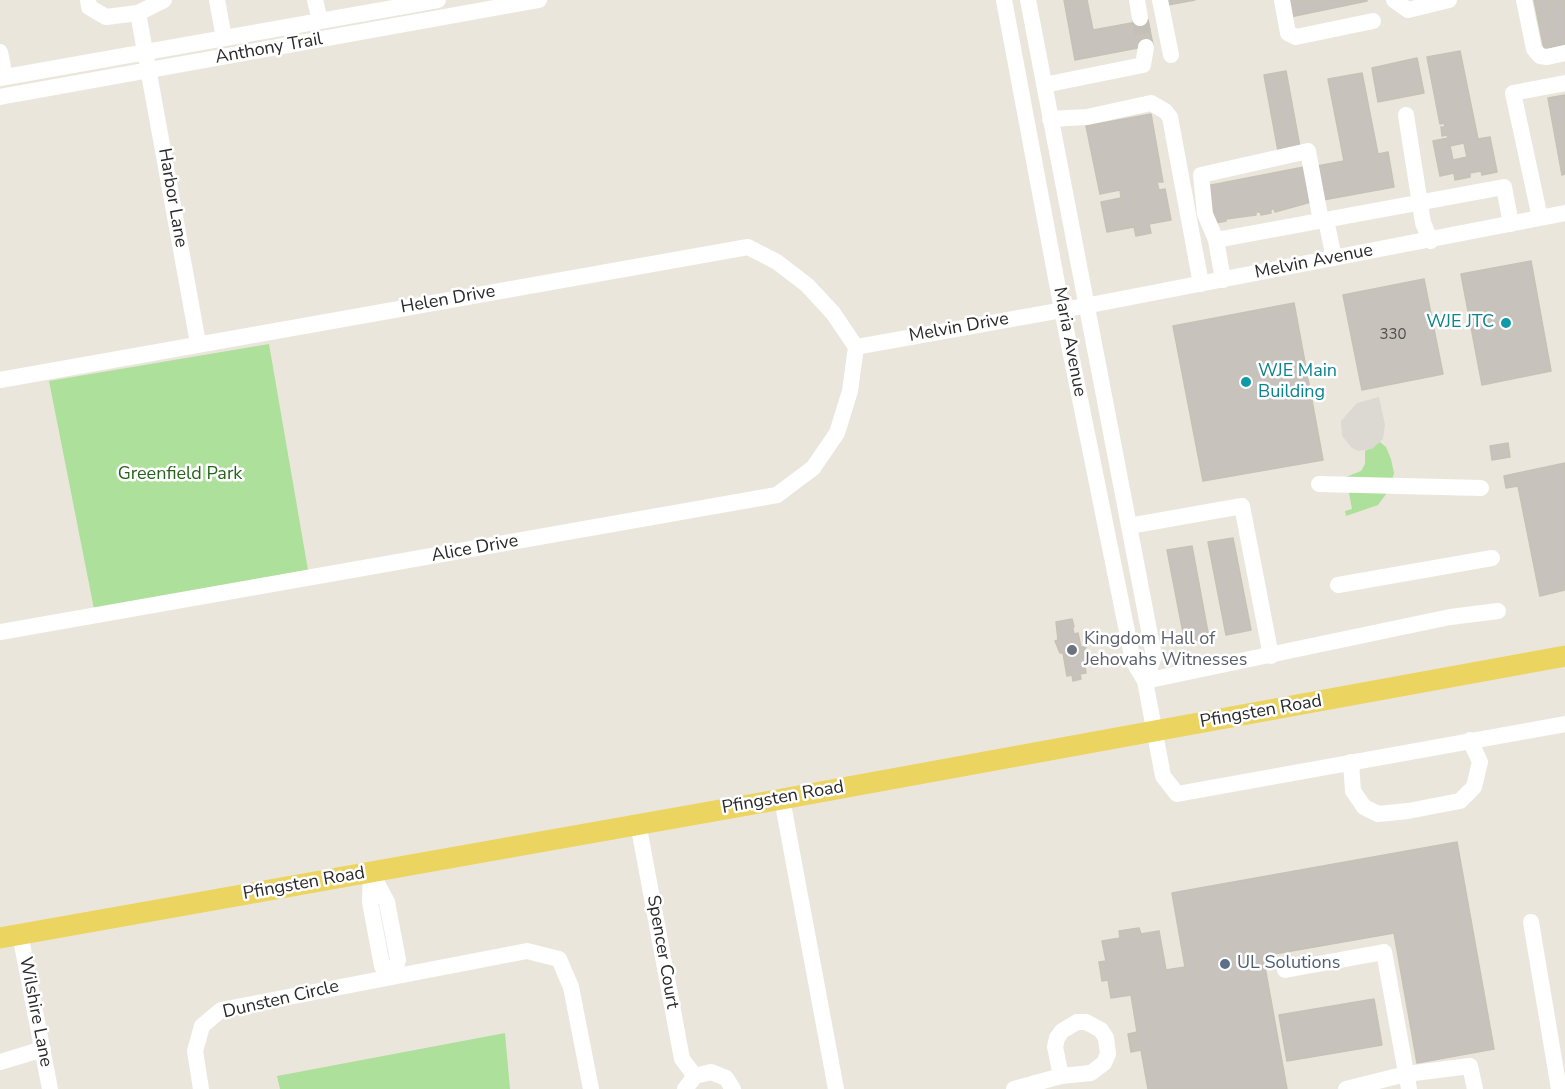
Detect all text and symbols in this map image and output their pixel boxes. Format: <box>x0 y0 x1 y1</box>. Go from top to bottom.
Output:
street label: Anthony Trail <box>214 29 324 69</box>
street label: Harbor Lane <box>153 147 191 249</box>
street label: Melvin Avenue <box>1253 240 1375 284</box>
street label: Helen Drive <box>399 281 497 319</box>
street label: Maria Avenue <box>1048 285 1090 399</box>
street label: Melvin Drive <box>907 309 1011 347</box>
place label: WJE JTC <box>1426 312 1494 334</box>
marker: WJE JTC <box>1499 316 1513 330</box>
house number: 330 <box>1380 326 1406 344</box>
place label: WJE Main Building <box>1258 361 1337 404</box>
marker: WJE Main Building <box>1239 375 1253 389</box>
park label: Greenfield Park <box>118 464 242 486</box>
street label: Alice Drive <box>430 531 520 567</box>
place label: Kingdom Hall of Jehovahs Witnesses <box>1084 629 1247 672</box>
marker: Kingdom Hall of Jehovahs Witnesses <box>1065 643 1079 657</box>
street label: Pfingsten Road <box>1198 691 1324 733</box>
street label: Pfingsten Road <box>720 777 846 819</box>
street label: Pfingsten Road <box>241 863 367 905</box>
street label: Spencer Court <box>641 894 683 1010</box>
place label: UL Solutions <box>1237 953 1340 975</box>
street label: Wilshire Lane <box>14 955 56 1069</box>
marker: UL Solutions <box>1218 957 1232 971</box>
street label: Dunsten Circle <box>221 976 341 1024</box>

